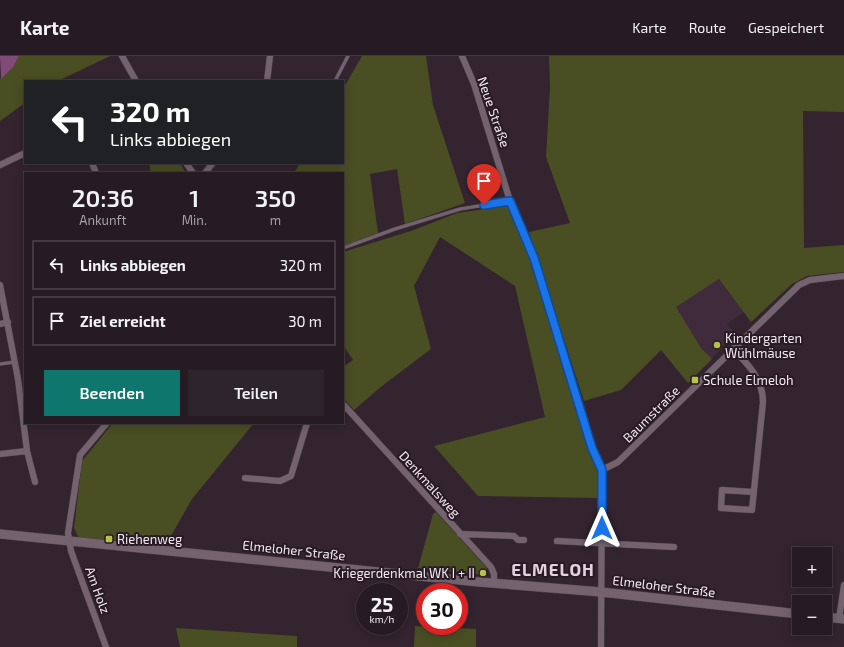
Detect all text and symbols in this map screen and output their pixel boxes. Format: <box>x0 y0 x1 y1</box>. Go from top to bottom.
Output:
text: Karte <box>20 16 70 39</box>
text: Karte <box>632 19 667 36</box>
text: Route <box>689 19 726 36</box>
text: Gespeichert <box>748 19 824 36</box>
street label: Neue Straße <box>474 75 514 149</box>
text: 320 m <box>110 94 191 128</box>
icon: left <box>44 96 96 148</box>
text: Links abbiegen <box>110 128 231 150</box>
pin <box>467 164 501 205</box>
icon: arrive <box>473 170 495 192</box>
text: 20:36 <box>72 183 134 212</box>
text: 1 <box>189 183 199 212</box>
text: 350 <box>255 183 296 212</box>
text: Ankunft <box>79 212 126 228</box>
text: Min. <box>182 212 207 228</box>
text: m <box>270 212 281 228</box>
icon: left <box>46 254 68 276</box>
text: Links abbiegen <box>80 256 186 274</box>
text: 320 m <box>280 256 322 274</box>
icon: arrive <box>46 310 68 332</box>
text: Ziel erreicht <box>80 312 166 330</box>
text: 30 m <box>288 312 322 330</box>
place label: Kindergarten Wühlmäuse <box>725 330 802 361</box>
marker: Kindergarten Wühlmäuse <box>712 340 722 350</box>
button: Beenden <box>44 370 180 416</box>
button: Teilen <box>188 370 324 416</box>
place label: Schule Elmeloh <box>703 372 794 388</box>
marker: Schule Elmeloh <box>690 375 700 385</box>
street label: Baumstraße <box>619 382 683 446</box>
street label: Denkmalsweg <box>396 448 464 520</box>
position arrow <box>581 507 623 549</box>
place label: Riehenweg <box>117 531 182 547</box>
marker: Riehenweg <box>104 534 114 544</box>
street label: Elmeloher Straße <box>242 537 346 563</box>
map controls <box>792 547 832 635</box>
button: + <box>792 547 832 587</box>
district label: ELMELOH <box>511 559 595 579</box>
street label: Am Holz <box>82 564 114 616</box>
place label: Kriegerdenkmal WK I + II <box>333 565 475 581</box>
marker: Kriegerdenkmal WK I + II <box>478 568 488 578</box>
street label: Elmeloher Straße <box>612 572 716 600</box>
speed limit sign: 30 <box>416 583 468 635</box>
text: 25 <box>371 592 393 616</box>
button: − <box>792 595 832 635</box>
text: km/h <box>370 613 394 625</box>

